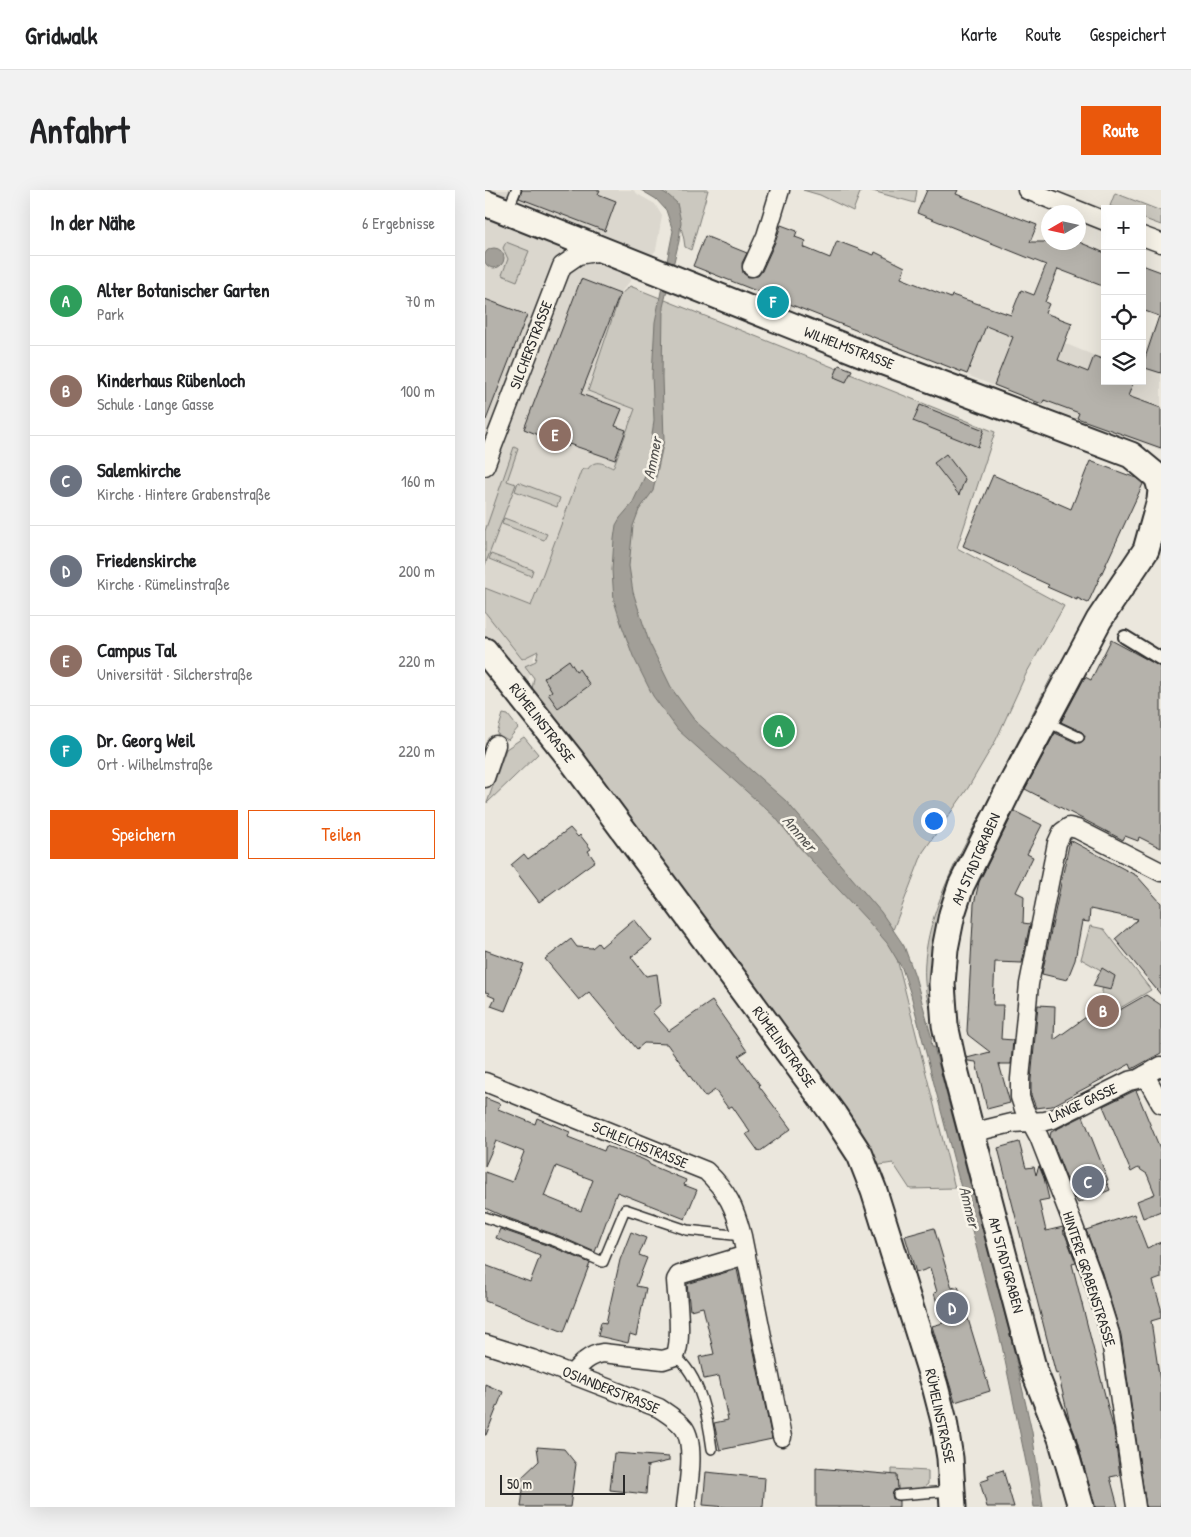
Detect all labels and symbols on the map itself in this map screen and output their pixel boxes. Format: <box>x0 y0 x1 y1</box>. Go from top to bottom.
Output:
north arrow <box>1041 205 1086 250</box>
pin: F <box>757 283 789 321</box>
street label: SILCHERSTRASSE <box>504 297 557 392</box>
street label: WILHELMSTRASSE <box>801 321 898 374</box>
pin: E <box>539 416 571 454</box>
water label: Ammer <box>637 433 667 481</box>
street label: RÜMELINSTRASSE <box>505 678 580 767</box>
pin: A <box>763 712 795 750</box>
your location <box>921 808 947 834</box>
street label: AM STADTGRABEN <box>946 809 1005 908</box>
water label: Ammer <box>778 810 823 857</box>
pin: B <box>1087 992 1119 1030</box>
street label: RÜMELINSTRASSE <box>748 1002 821 1092</box>
street label: LANGE GASSE <box>1045 1077 1121 1128</box>
street label: SCHLEICHSTRASSE <box>589 1116 692 1173</box>
pin: C <box>1072 1163 1104 1201</box>
water label: Ammer <box>954 1184 986 1232</box>
street label: HINTERE GRABENSTRASSE <box>1058 1209 1121 1350</box>
street label: AM STADTGRABEN <box>984 1215 1029 1315</box>
pin: D <box>936 1289 968 1327</box>
street label: OSIANDERSTRASSE <box>559 1360 663 1419</box>
street label: RÜMELINSTRASSE <box>920 1367 961 1465</box>
scale bar <box>500 1472 625 1495</box>

